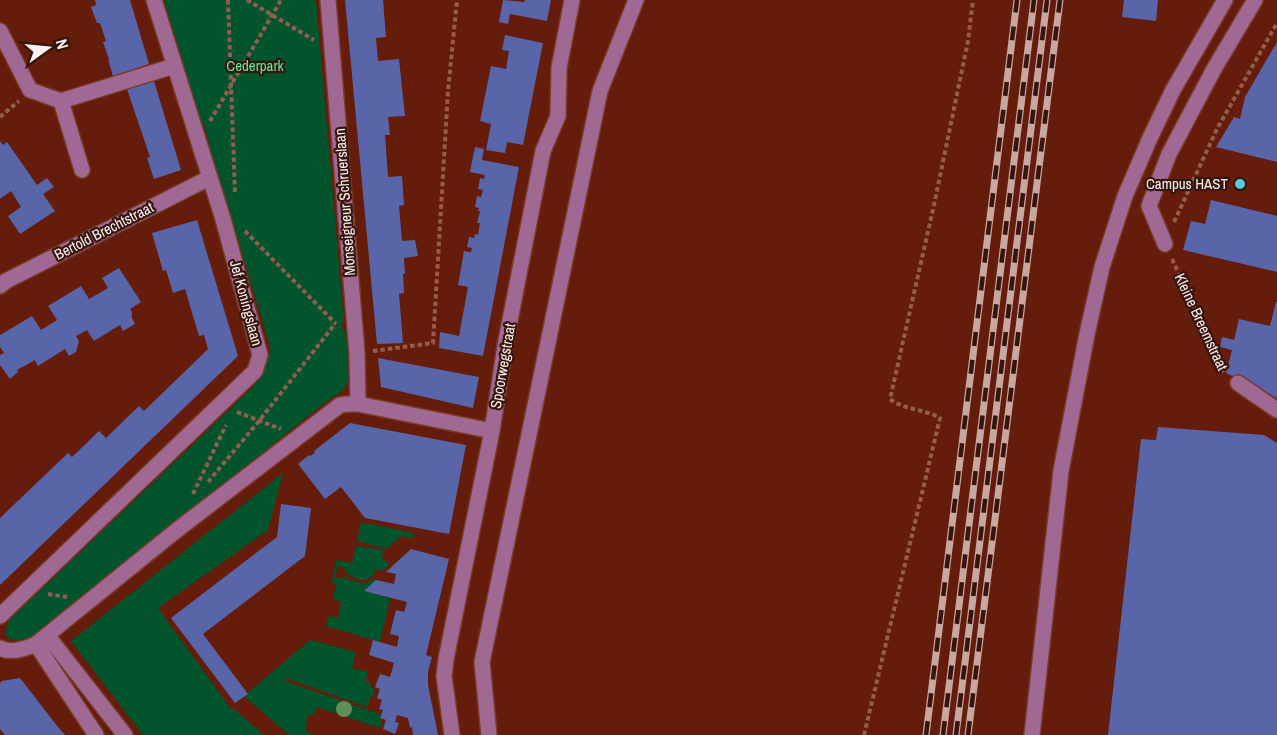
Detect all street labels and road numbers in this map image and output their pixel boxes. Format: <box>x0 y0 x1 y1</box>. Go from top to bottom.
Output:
street label: Monseigneur Schruerslaan <box>329 128 360 276</box>
street label: Bertold Brechtstraat <box>51 196 157 265</box>
street label: Jef Koningslaan <box>225 258 268 348</box>
street label: Kleine Breemstraat <box>1170 270 1233 374</box>
street label: Spoorwegstraat <box>485 321 520 410</box>

